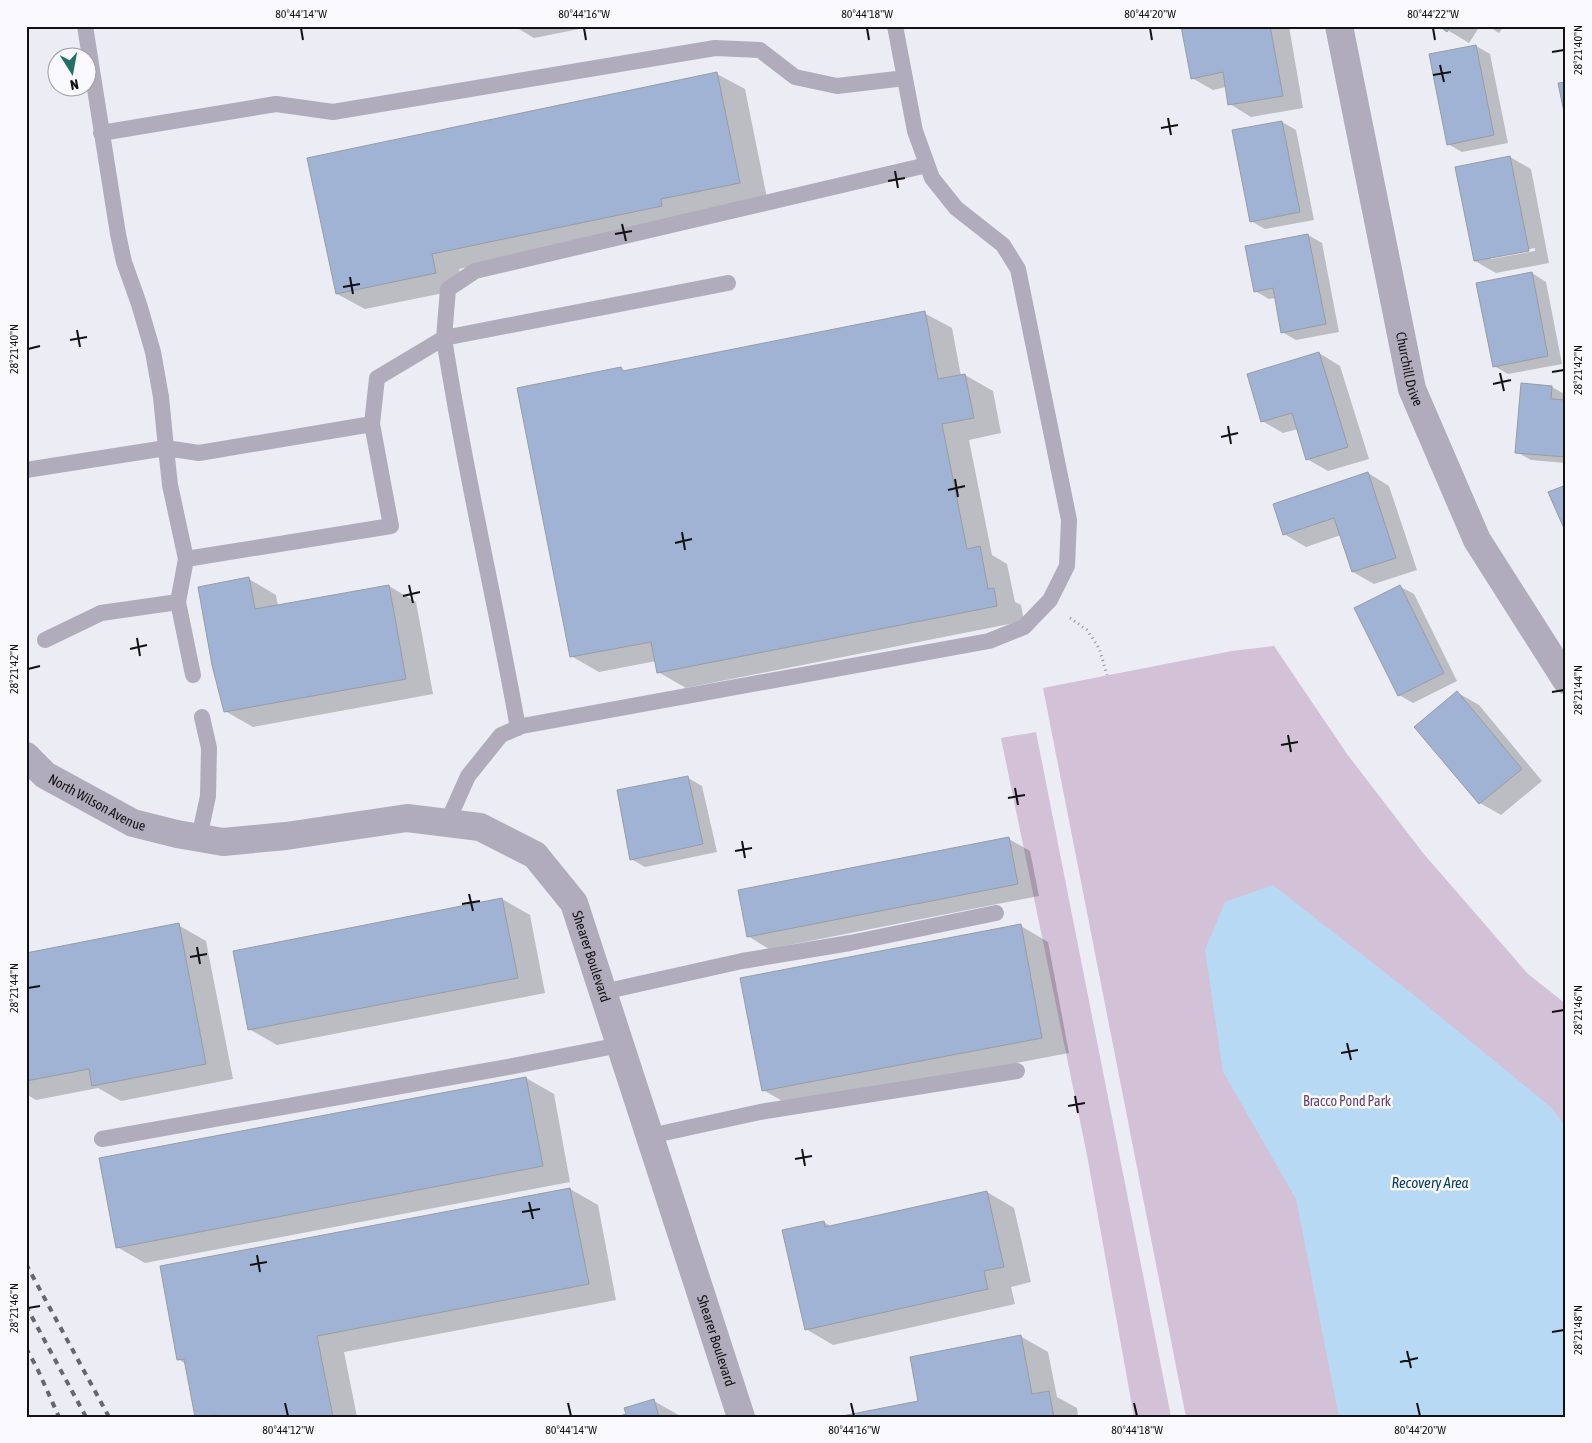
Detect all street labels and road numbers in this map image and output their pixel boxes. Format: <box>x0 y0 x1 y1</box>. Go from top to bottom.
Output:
street label: Churchill Drive <box>1393 330 1426 408</box>
street label: North Wilson Avenue <box>46 770 147 834</box>
street label: Shearer Boulevard <box>569 909 614 1004</box>
street label: Shearer Boulevard <box>694 1293 738 1388</box>

